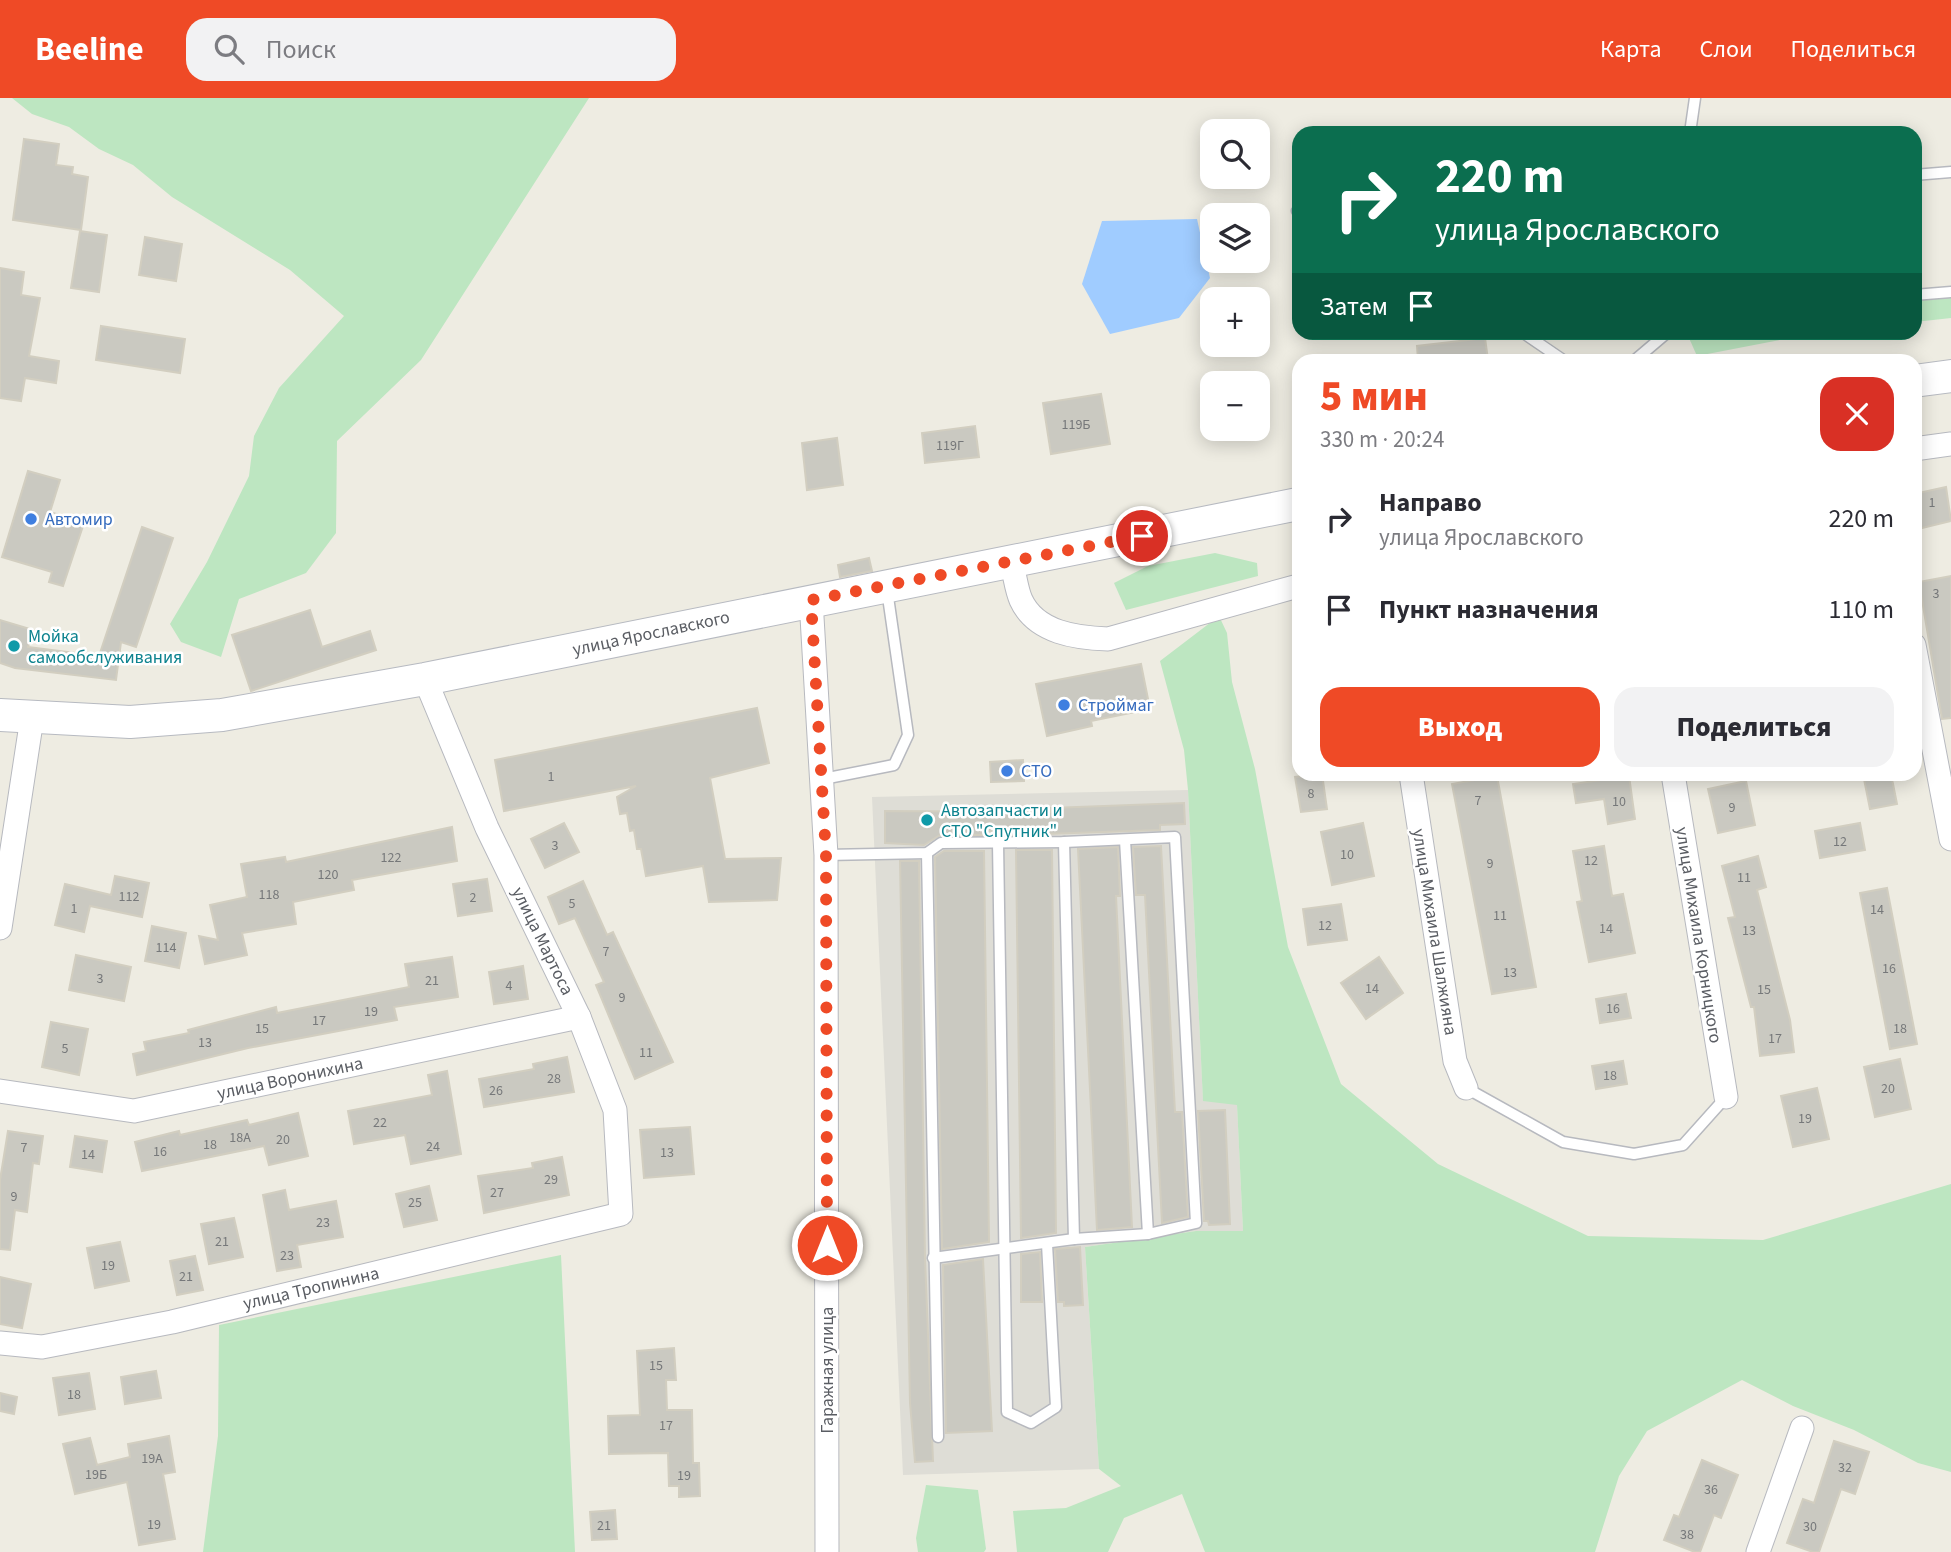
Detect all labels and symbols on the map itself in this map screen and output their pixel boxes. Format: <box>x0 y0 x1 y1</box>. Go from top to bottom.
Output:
house number: 119Б <box>1062 415 1091 435</box>
house number: 119Г <box>936 436 964 456</box>
house number: 1 <box>1929 493 1936 513</box>
pin <box>1112 506 1172 566</box>
place label: Автомир <box>45 507 113 532</box>
marker: Автомир <box>23 511 39 527</box>
house number: 3 <box>1933 584 1940 604</box>
street label: улица Ярославского <box>570 605 732 662</box>
place label: Мойка самообслуживания <box>28 624 182 670</box>
marker: Мойка самообслуживания <box>6 638 22 654</box>
place label: Строймаг <box>1078 693 1154 718</box>
marker: Строймаг <box>1056 697 1072 713</box>
place label: СТО <box>1021 759 1052 784</box>
marker: СТО <box>999 763 1015 779</box>
house number: 1 <box>548 767 555 787</box>
house number: 8 <box>1308 784 1315 804</box>
house number: 7 <box>1475 791 1482 811</box>
house number: 10 <box>1612 792 1626 812</box>
place label: Автозапчасти и СТО "Спутник" <box>941 798 1063 844</box>
house number: 9 <box>1729 798 1736 818</box>
marker: Автозапчасти и СТО "Спутник" <box>919 812 935 828</box>
street label: улица Михаила Корницкого <box>1669 825 1728 1045</box>
street label: улица Михаила Шалжияна <box>1406 827 1463 1037</box>
house number: 12 <box>1833 832 1847 852</box>
house number: 3 <box>552 836 559 856</box>
house number: 10 <box>1340 845 1354 865</box>
house number: 122 <box>381 848 401 868</box>
house number: 12 <box>1584 851 1598 871</box>
house number: 9 <box>1487 854 1494 874</box>
house number: 120 <box>318 865 338 885</box>
house number: 11 <box>1737 868 1751 888</box>
street label: улица Мартоса <box>506 883 580 1000</box>
house number: 118 <box>259 885 279 905</box>
house number: 112 <box>119 887 139 907</box>
house number: 2 <box>470 888 477 908</box>
house number: 5 <box>569 894 576 914</box>
house number: 1 <box>71 899 78 919</box>
house number: 14 <box>1870 900 1884 920</box>
house number: 11 <box>1493 906 1507 926</box>
house number: 12 <box>1318 916 1332 936</box>
house number: 14 <box>1599 919 1613 939</box>
house number: 13 <box>1742 921 1756 941</box>
house number: 114 <box>156 938 176 958</box>
house number: 7 <box>603 942 610 962</box>
house number: 16 <box>1882 959 1896 979</box>
house number: 13 <box>1503 963 1517 983</box>
house number: 3 <box>97 969 104 989</box>
house number: 21 <box>425 971 439 991</box>
house number: 4 <box>506 976 513 996</box>
house number: 14 <box>1365 979 1379 999</box>
house number: 15 <box>1757 980 1771 1000</box>
house number: 9 <box>619 988 626 1008</box>
house number: 16 <box>1606 999 1620 1019</box>
house number: 19 <box>364 1002 378 1022</box>
house number: 17 <box>312 1011 326 1031</box>
house number: 15 <box>255 1019 269 1039</box>
house number: 18 <box>1893 1019 1907 1039</box>
house number: 17 <box>1768 1029 1782 1049</box>
house number: 13 <box>198 1033 212 1053</box>
house number: 5 <box>62 1039 69 1059</box>
house number: 11 <box>639 1043 653 1063</box>
street label: улица Воронихина <box>215 1051 365 1106</box>
house number: 18 <box>1603 1066 1617 1086</box>
house number: 28 <box>547 1069 561 1089</box>
house number: 20 <box>1881 1079 1895 1099</box>
house number: 26 <box>489 1081 503 1101</box>
house number: 19 <box>1798 1109 1812 1129</box>
house number: 22 <box>373 1113 387 1133</box>
house number: 18А <box>229 1128 251 1148</box>
house number: 20 <box>276 1130 290 1150</box>
house number: 18 <box>203 1135 217 1155</box>
house number: 24 <box>426 1137 440 1157</box>
house number: 7 <box>21 1138 28 1158</box>
house number: 16 <box>153 1142 167 1162</box>
house number: 13 <box>660 1143 674 1163</box>
house number: 14 <box>81 1145 95 1165</box>
house number: 29 <box>544 1170 558 1190</box>
house number: 27 <box>490 1183 504 1203</box>
house number: 9 <box>11 1187 18 1207</box>
house number: 25 <box>408 1193 422 1213</box>
position arrow <box>790 1208 864 1282</box>
house number: 23 <box>316 1213 330 1233</box>
house number: 21 <box>215 1232 229 1252</box>
house number: 23 <box>280 1246 294 1266</box>
house number: 19 <box>101 1256 115 1276</box>
street label: улица Тропинина <box>241 1261 382 1316</box>
house number: 21 <box>179 1267 193 1287</box>
street label: Гаражная улица <box>815 1307 840 1433</box>
house number: 15 <box>649 1356 663 1376</box>
house number: 18 <box>67 1385 81 1405</box>
house number: 17 <box>659 1416 673 1436</box>
house number: 19А <box>141 1449 163 1469</box>
house number: 32 <box>1838 1458 1852 1478</box>
house number: 19Б <box>85 1465 107 1485</box>
house number: 19 <box>677 1466 691 1486</box>
house number: 36 <box>1704 1480 1718 1500</box>
house number: 19 <box>147 1515 161 1535</box>
house number: 21 <box>597 1516 611 1536</box>
house number: 30 <box>1803 1517 1817 1537</box>
house number: 38 <box>1680 1525 1694 1545</box>

